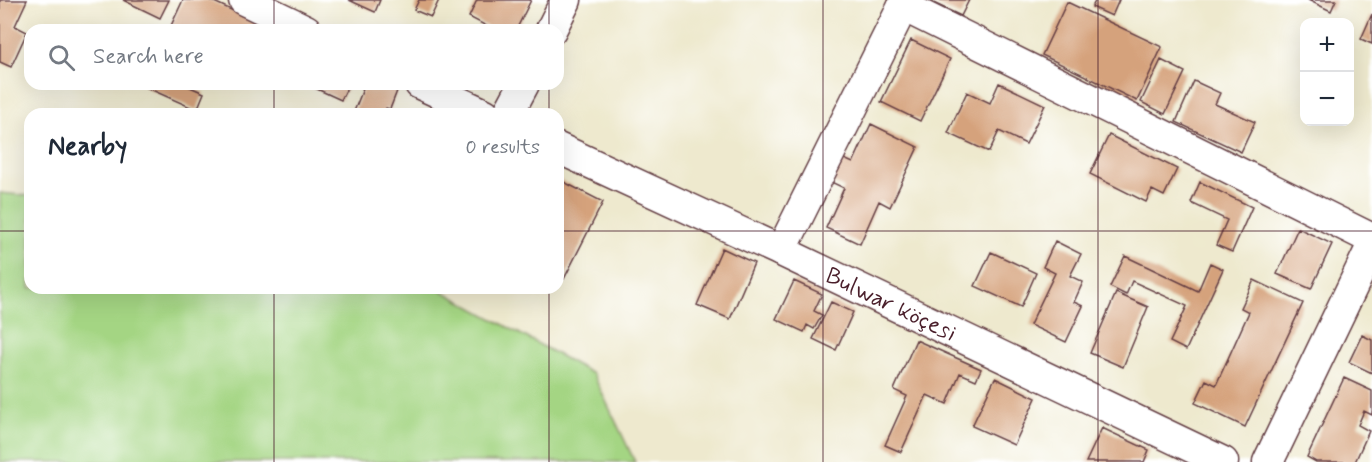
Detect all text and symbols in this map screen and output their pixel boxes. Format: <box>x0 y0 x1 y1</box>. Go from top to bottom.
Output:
map controls <box>1300 18 1354 126</box>
button: + <box>1300 18 1354 72</box>
search box <box>24 24 564 90</box>
icon: search <box>45 41 78 74</box>
text: Search here <box>93 43 204 71</box>
button: − <box>1300 72 1354 126</box>
text: Nearby <box>48 130 127 164</box>
text: 0 results <box>466 134 540 161</box>
street label: Bulwar köçesi <box>820 261 961 350</box>

